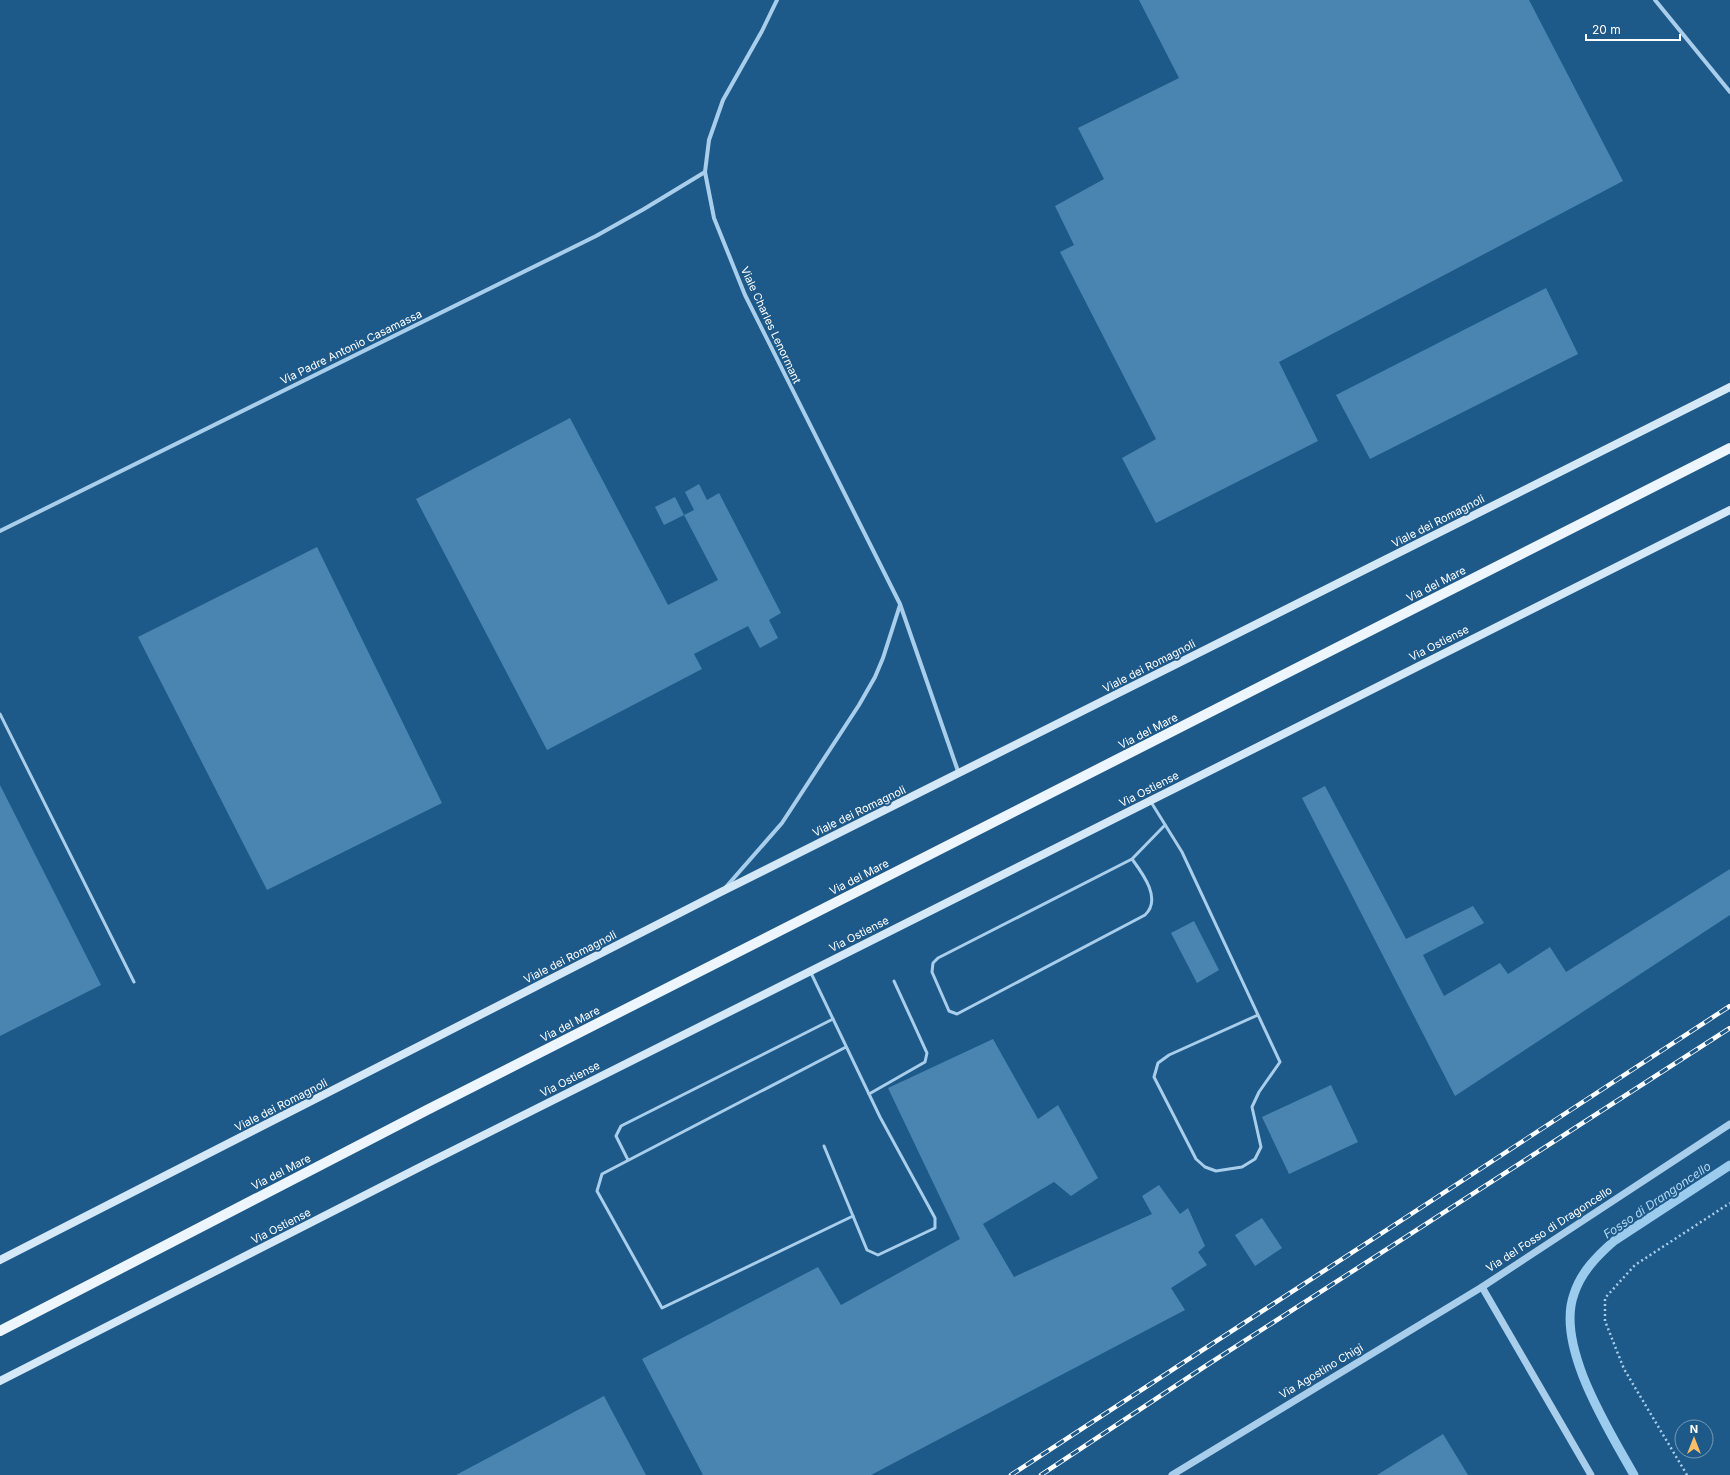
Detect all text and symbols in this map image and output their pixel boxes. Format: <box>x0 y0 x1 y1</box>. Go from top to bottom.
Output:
scale bar <box>1586 16 1680 42</box>
text: 20 m <box>1592 22 1621 37</box>
street label: Viale Charles Lenormant <box>738 264 804 386</box>
street label: Via Padre Antonio Casamassa <box>278 307 424 387</box>
street label: Viale dei Romagnoli <box>1389 492 1487 550</box>
street label: Via del Mare <box>1404 563 1468 605</box>
street label: Via Ostiense <box>1407 622 1471 664</box>
street label: Viale dei Romagnoli <box>1100 637 1198 695</box>
street label: Via del Mare <box>1116 710 1180 752</box>
street label: Via Ostiense <box>1117 768 1181 810</box>
street label: Viale dei Romagnoli <box>810 782 908 840</box>
street label: Via del Mare <box>827 856 891 898</box>
street label: Via Ostiense <box>827 913 891 955</box>
street label: Viale dei Romagnoli <box>521 928 619 986</box>
street label: Via del Mare <box>538 1003 602 1045</box>
street label: Via Ostiense <box>538 1058 602 1100</box>
street label: Viale dei Romagnoli <box>232 1076 330 1134</box>
street label: Via del Mare <box>249 1151 313 1193</box>
water label: Fosso di Drangoncello <box>1600 1158 1714 1242</box>
street label: Via del Fosso di Dragoncello <box>1483 1183 1615 1275</box>
street label: Via Ostiense <box>249 1205 313 1247</box>
street label: Via Agostino Chigi <box>1277 1340 1365 1402</box>
north arrow <box>1674 1419 1714 1459</box>
text: N <box>1690 1422 1698 1436</box>

